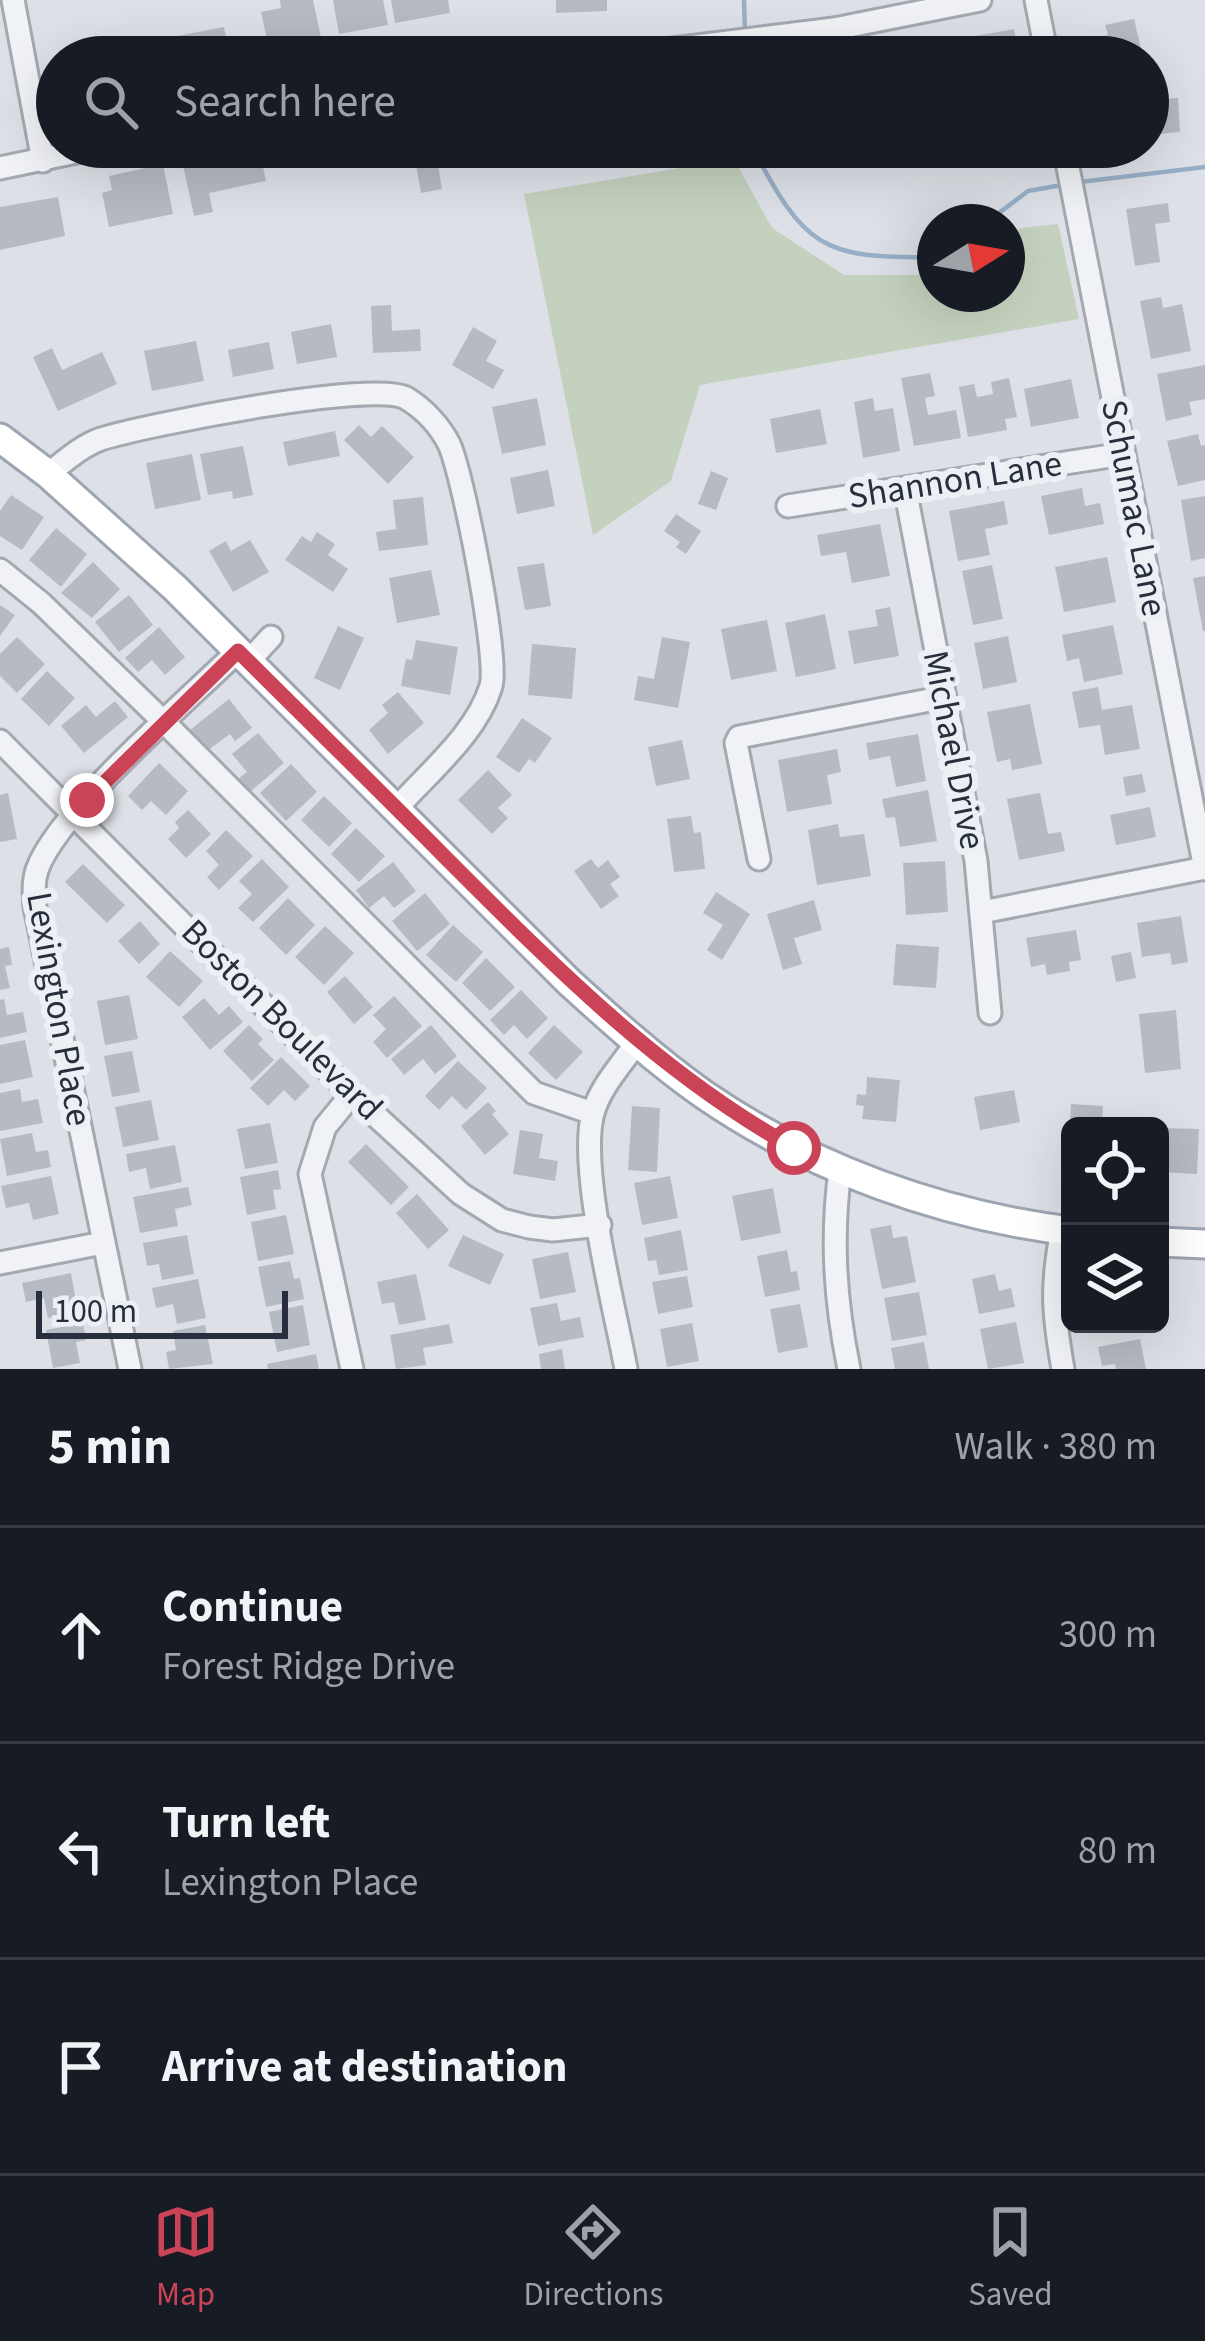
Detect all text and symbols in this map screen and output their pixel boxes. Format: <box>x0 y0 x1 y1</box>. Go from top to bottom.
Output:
search box <box>36 36 1169 168</box>
icon: search <box>78 69 144 135</box>
text: Search here <box>174 70 396 134</box>
north arrow <box>917 204 1025 312</box>
street label: Schumac Lane <box>1088 395 1180 621</box>
street label: Shannon Lane <box>844 438 1066 522</box>
street label: Michael Drive <box>910 646 998 854</box>
route end <box>60 773 114 827</box>
street label: Lexington Place <box>13 888 105 1130</box>
street label: Boston Boulevard <box>170 908 394 1132</box>
map controls <box>1061 1117 1169 1333</box>
button: locate <box>1061 1117 1169 1225</box>
route start <box>767 1121 821 1175</box>
button: layers <box>1061 1225 1169 1333</box>
scale bar <box>36 1285 288 1338</box>
text: 100 m <box>54 1288 137 1335</box>
text: 5 min <box>48 1411 172 1483</box>
text: Walk · 380 m <box>954 1419 1157 1475</box>
text: Continue <box>162 1575 343 1639</box>
icon: ahead <box>48 1602 114 1668</box>
text: 300 m <box>1059 1607 1157 1663</box>
text: Forest Ridge Drive <box>162 1639 455 1695</box>
text: Turn left <box>162 1791 330 1855</box>
icon: left <box>48 1818 114 1884</box>
text: 80 m <box>1078 1823 1157 1879</box>
text: Lexington Place <box>162 1855 418 1911</box>
icon: arrive <box>48 2034 114 2100</box>
text: Arrive at destination <box>162 2035 567 2099</box>
tab: Map <box>153 2199 219 2318</box>
tab: Directions <box>524 2199 663 2318</box>
tab: Saved <box>968 2199 1052 2318</box>

